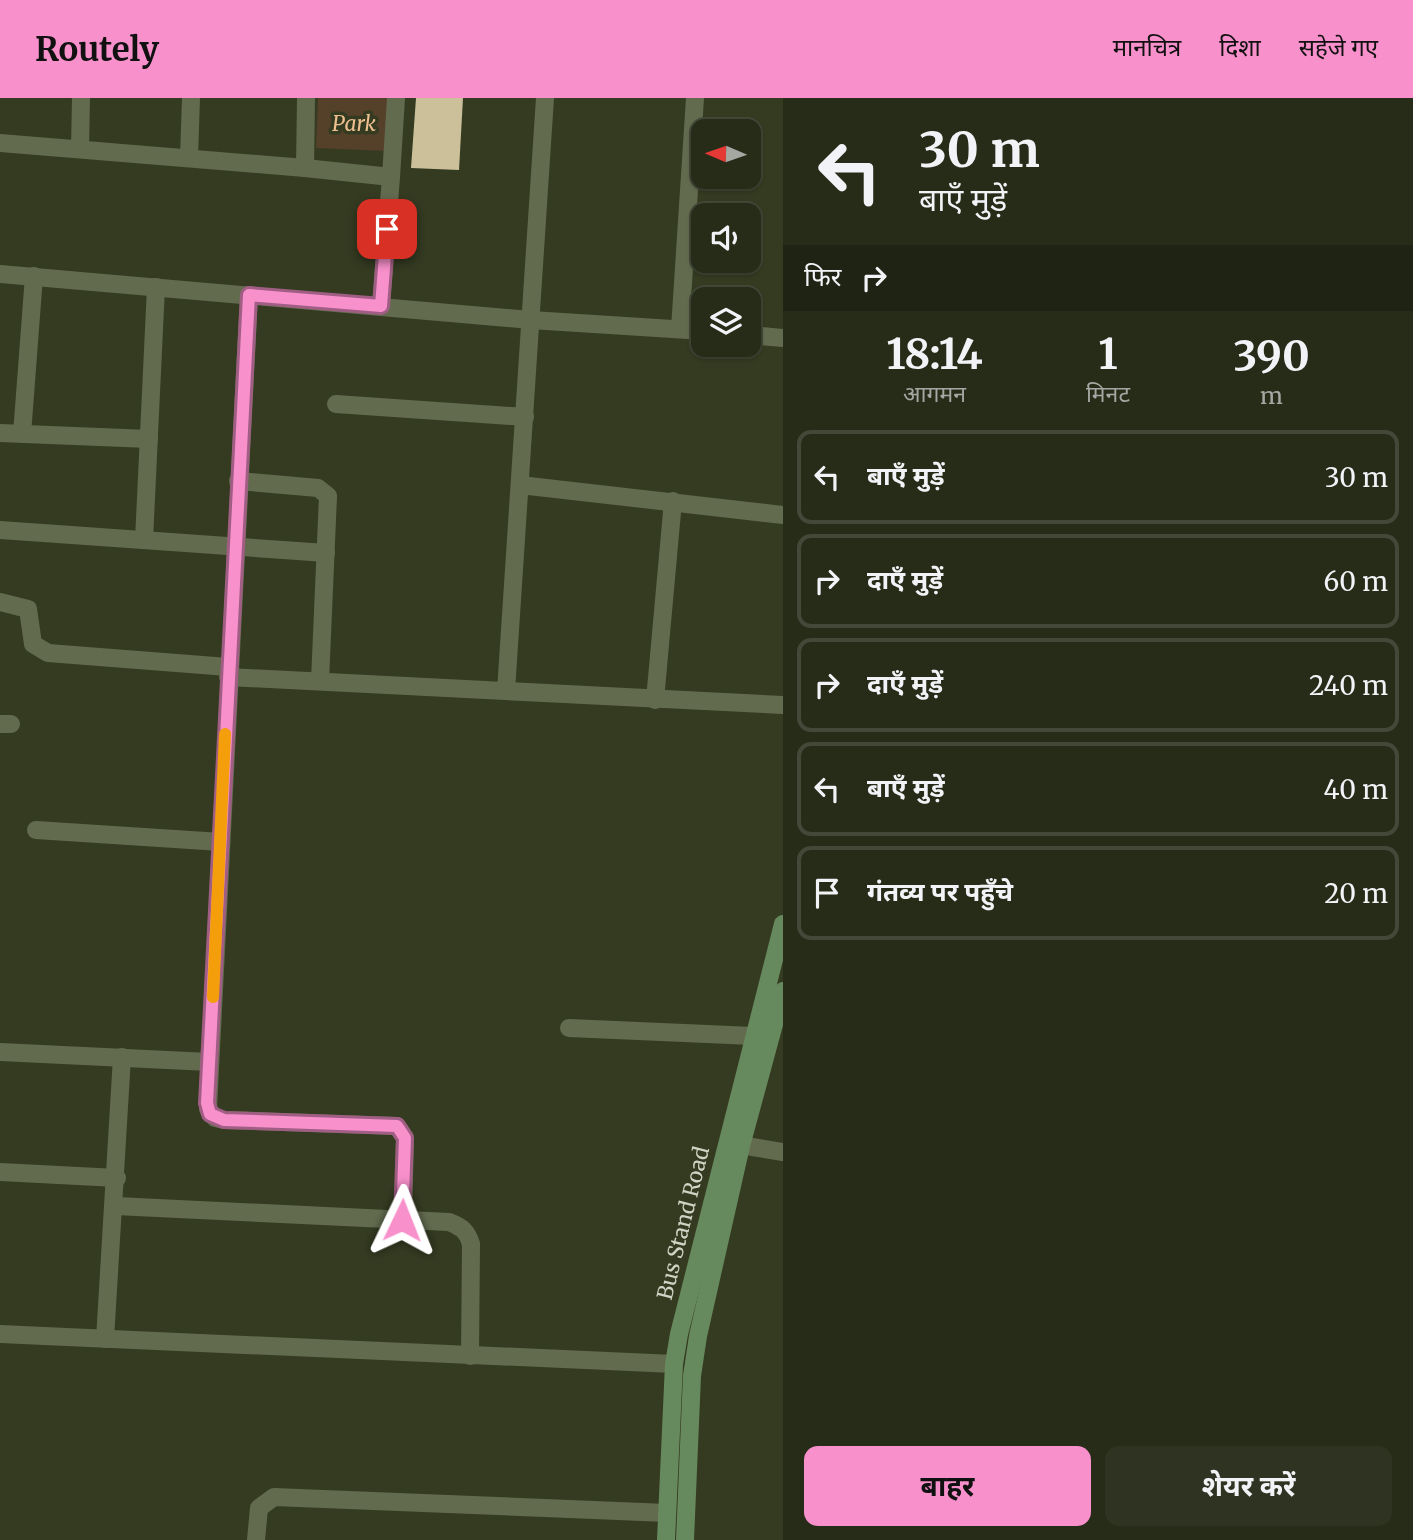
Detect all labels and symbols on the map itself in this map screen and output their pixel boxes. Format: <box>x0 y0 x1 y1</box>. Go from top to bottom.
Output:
park label: Park <box>332 110 377 137</box>
north arrow <box>691 119 761 189</box>
pin <box>357 199 417 259</box>
street label: Bus Stand Road <box>651 1143 715 1302</box>
position arrow <box>365 1183 439 1257</box>

